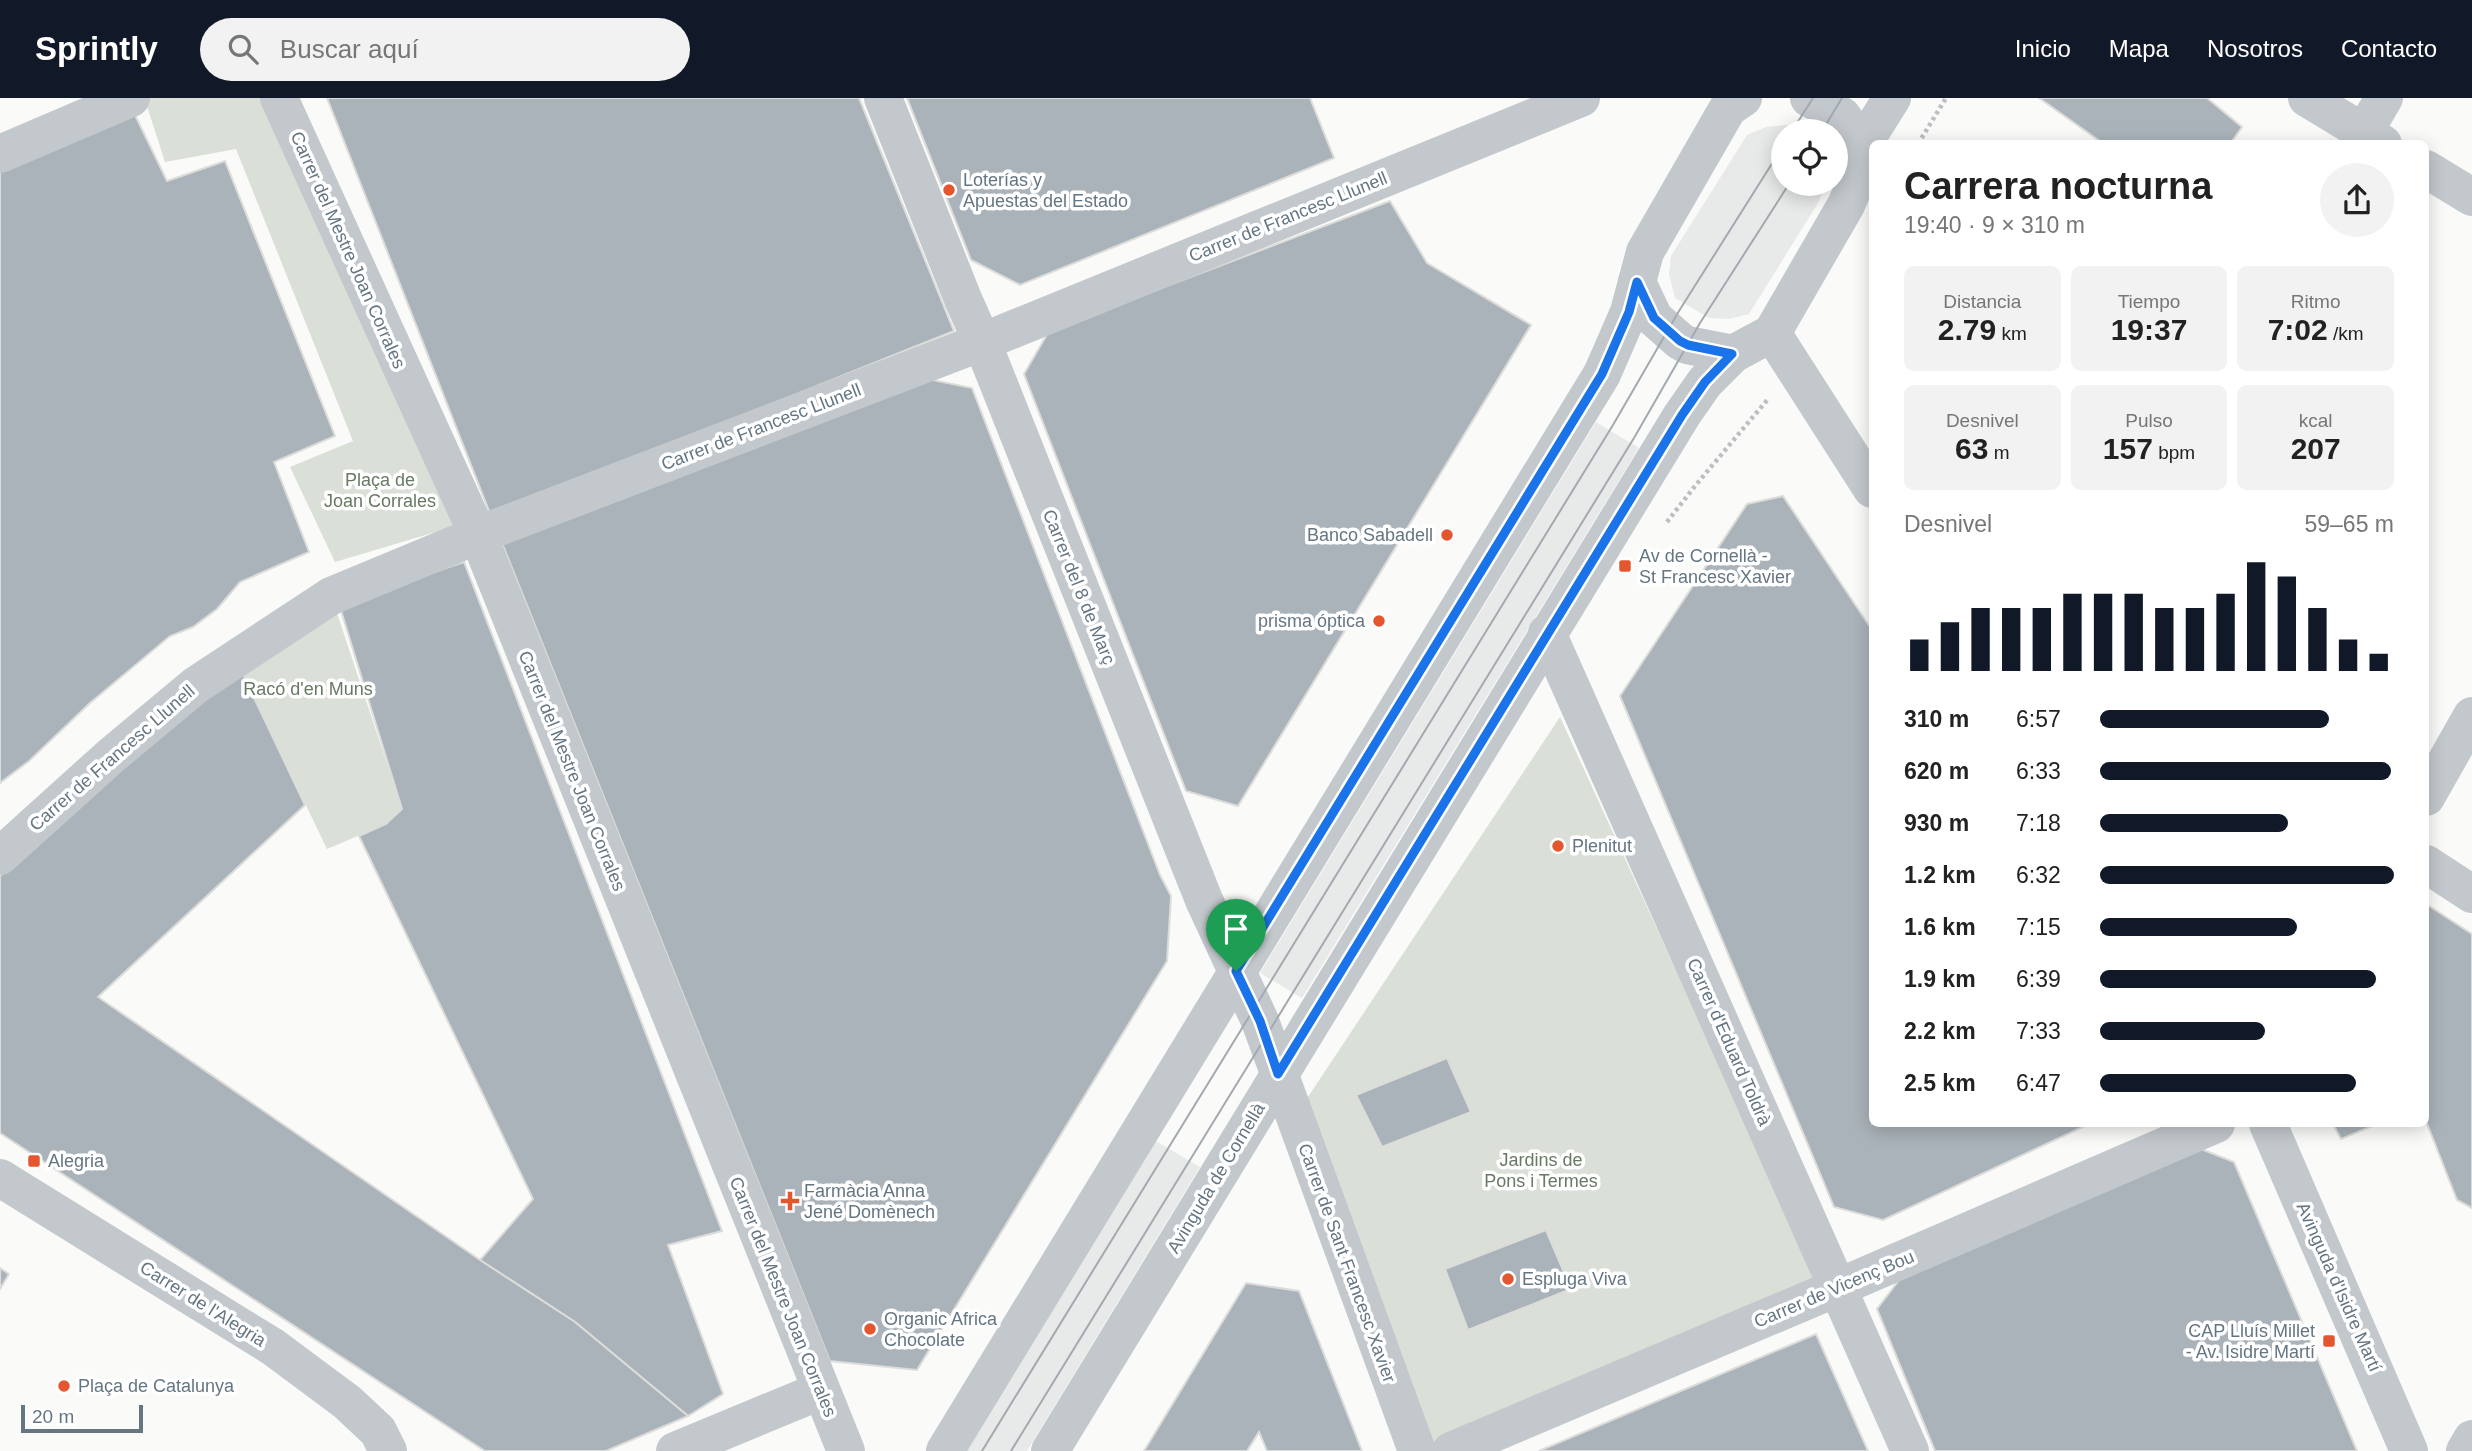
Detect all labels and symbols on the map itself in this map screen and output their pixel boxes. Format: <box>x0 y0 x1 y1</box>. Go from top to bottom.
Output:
street label: Carrer del Mestre Joan Corrales <box>287 128 409 372</box>
street label: Carrer de Francesc Llunell <box>1186 168 1390 266</box>
place label: Loterías y Apuestas del Estado <box>963 170 1128 211</box>
marker: Loterías y Apuestas del Estado <box>941 182 957 198</box>
street label: Carrer de Francesc Llunell <box>658 380 864 474</box>
park label: Plaça de Joan Corrales <box>324 470 436 511</box>
street label: Carrer del 8 de Març <box>1039 507 1119 667</box>
place label: Banco Sabadell <box>1307 525 1433 545</box>
marker: Banco Sabadell <box>1439 527 1455 543</box>
place label: Av de Cornellà - St Francesc Xavier <box>1639 546 1791 587</box>
marker: Av de Cornellà - St Francesc Xavier <box>1617 558 1633 574</box>
place label: prisma óptica <box>1258 611 1366 631</box>
marker: prisma óptica <box>1371 613 1387 629</box>
street label: Carrer del Mestre Joan Corrales <box>515 648 629 894</box>
park label: Racó d'en Muns <box>243 679 373 699</box>
street label: Carrer de Francesc Llunell <box>25 681 199 835</box>
place label: Plenitut <box>1572 836 1632 856</box>
marker: Plenitut <box>1550 838 1566 854</box>
pin <box>1206 899 1266 971</box>
street label: Carrer d'Eduard Toldrà <box>1683 955 1775 1130</box>
street label: Avinguda de Cornellà <box>1163 1098 1269 1257</box>
street label: Carrer de Sant Francesc Xavier <box>1294 1141 1400 1385</box>
park label: Jardins de Pons i Termes <box>1484 1150 1598 1191</box>
place label: Alegria <box>48 1151 105 1171</box>
marker: Alegria <box>26 1153 42 1169</box>
street label: Carrer del Mestre Joan Corrales <box>726 1174 840 1420</box>
place label: Farmàcia Anna Jené Domènech <box>804 1181 935 1222</box>
marker: Farmàcia Anna Jené Domènech <box>782 1193 798 1209</box>
street label: Avinguda d'Isidre Martí <box>2293 1199 2385 1375</box>
street label: Carrer de Vicenç Bou <box>1751 1246 1917 1332</box>
street label: Carrer de l'Alegria <box>136 1257 270 1351</box>
place label: Espluga Viva <box>1522 1269 1628 1289</box>
marker: Espluga Viva <box>1500 1271 1516 1287</box>
place label: Organic Africa Chocolate <box>884 1309 998 1350</box>
marker: Organic Africa Chocolate <box>862 1321 878 1337</box>
place label: CAP Lluís Millet - Av. Isidre Martí <box>2186 1321 2315 1362</box>
marker: CAP Lluís Millet - Av. Isidre Martí <box>2321 1333 2337 1349</box>
place label: Plaça de Catalunya <box>78 1376 235 1396</box>
marker: Plaça de Catalunya <box>56 1378 72 1394</box>
scale bar <box>21 1402 144 1434</box>

